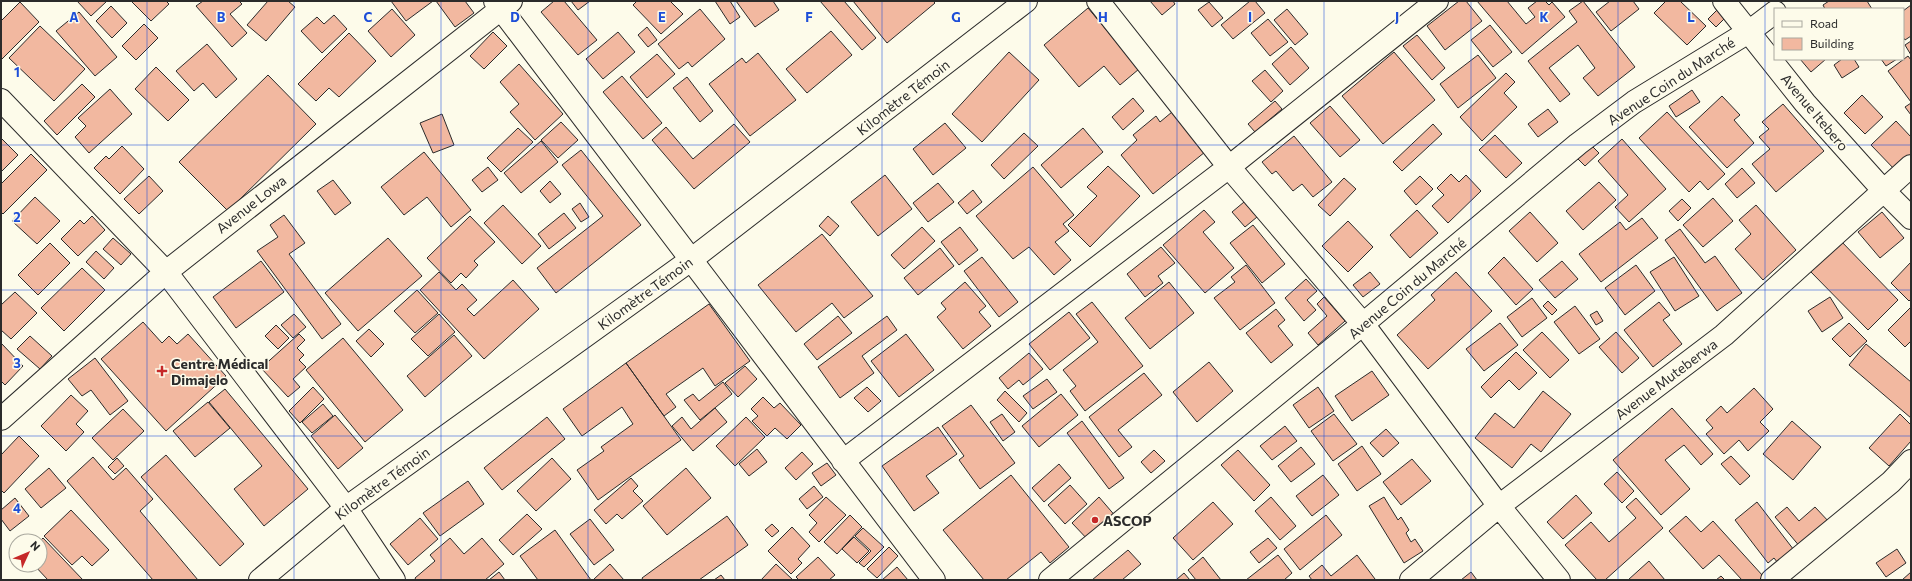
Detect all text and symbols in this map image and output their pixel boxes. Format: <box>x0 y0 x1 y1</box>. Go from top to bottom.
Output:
legend <box>1774 8 1904 60</box>
text: A <box>69 9 79 25</box>
text: B <box>217 9 226 25</box>
text: C <box>364 9 373 25</box>
text: D <box>510 9 520 25</box>
text: E <box>658 9 666 25</box>
text: F <box>805 9 813 25</box>
text: G <box>951 9 961 25</box>
text: H <box>1098 9 1108 25</box>
text: I <box>1248 9 1252 25</box>
text: J <box>1395 9 1399 25</box>
text: K <box>1539 9 1549 25</box>
text: L <box>1687 9 1695 25</box>
text: Road <box>1810 16 1838 30</box>
street label: Avenue Coin du Marché <box>1604 33 1738 129</box>
text: Building <box>1810 36 1854 50</box>
street label: Kilomètre Témoin <box>853 56 953 138</box>
text: 1 <box>14 64 20 80</box>
street label: Avenue Itebero <box>1778 70 1852 154</box>
street label: Avenue Lowa <box>213 171 289 237</box>
text: 2 <box>13 209 21 225</box>
street label: Avenue Coin du Marché <box>1345 234 1469 342</box>
street label: Kilomètre Témoin <box>594 253 696 333</box>
street label: Avenue Muteberwa <box>1612 335 1720 423</box>
text: 3 <box>13 355 21 371</box>
place label: Centre Médical Dimajelo <box>171 355 268 388</box>
marker: Centre Médical Dimajelo <box>156 365 168 377</box>
street label: Kilomètre Témoin <box>331 443 433 523</box>
text: 4 <box>13 500 21 516</box>
place label: ASCOP <box>1103 512 1152 529</box>
marker: ASCOP <box>1090 515 1100 525</box>
north arrow <box>8 533 48 573</box>
text: N <box>28 538 43 553</box>

